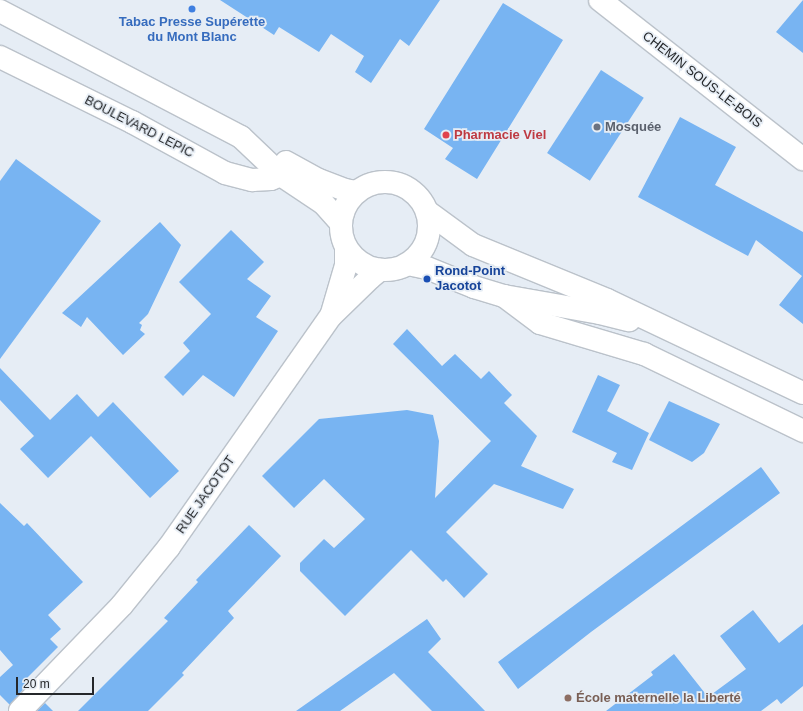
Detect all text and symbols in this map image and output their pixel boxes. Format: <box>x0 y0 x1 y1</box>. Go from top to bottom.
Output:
marker: Tabac Presse Supérette du Mont Blanc <box>187 4 197 14</box>
place label: Tabac Presse Supérette du Mont Blanc <box>119 15 265 46</box>
street label: CHEMIN SOUS-LE-BOIS <box>639 28 765 132</box>
street label: BOULEVARD LEPIC <box>82 93 196 161</box>
place label: Mosquée <box>605 119 661 135</box>
marker: Mosquée <box>592 122 602 132</box>
place label: Pharmacie Viel <box>454 127 546 143</box>
marker: Pharmacie Viel <box>441 130 451 140</box>
place label: Rond-Point Jacotot <box>435 264 505 295</box>
marker: Rond-Point Jacotot <box>422 274 432 284</box>
street label: RUE JACOTOT <box>173 453 239 537</box>
scale bar <box>18 669 96 695</box>
text: 20 m <box>23 677 50 691</box>
place label: École maternelle la Liberté <box>576 690 741 706</box>
marker: École maternelle la Liberté <box>563 693 573 703</box>

